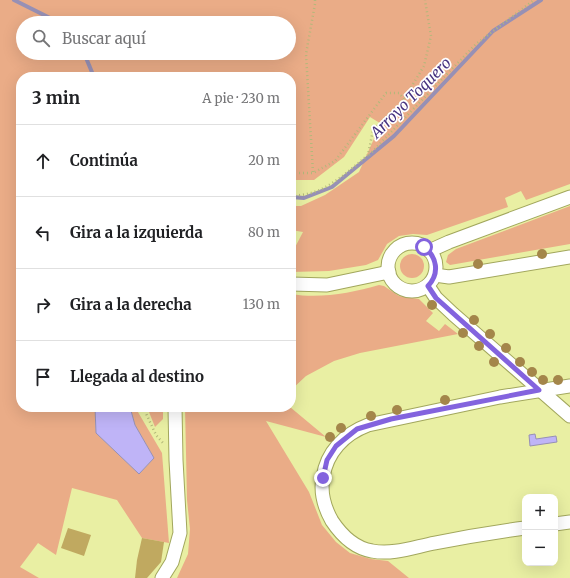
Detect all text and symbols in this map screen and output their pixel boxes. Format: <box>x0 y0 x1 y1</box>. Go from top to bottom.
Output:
search box <box>16 16 296 60</box>
icon: search <box>30 27 52 49</box>
text: Buscar aquí <box>62 29 146 48</box>
water label: Arroyo Toquero <box>366 53 455 143</box>
text: 3 min <box>32 87 80 109</box>
text: A pie · 230 m <box>202 90 280 107</box>
icon: ahead <box>32 150 54 172</box>
text: Continúa <box>70 151 138 170</box>
text: 20 m <box>248 152 280 169</box>
icon: left <box>32 222 54 244</box>
text: Gira a la izquierda <box>70 223 203 242</box>
text: 80 m <box>248 224 280 241</box>
route start <box>415 238 433 256</box>
icon: right <box>32 294 54 316</box>
text: Gira a la derecha <box>70 295 192 314</box>
text: 130 m <box>243 296 280 313</box>
icon: arrive <box>32 366 54 388</box>
text: Llegada al destino <box>70 367 204 386</box>
route end <box>314 469 332 487</box>
map controls <box>522 494 558 566</box>
button: + <box>522 494 558 530</box>
button: − <box>522 530 558 566</box>

